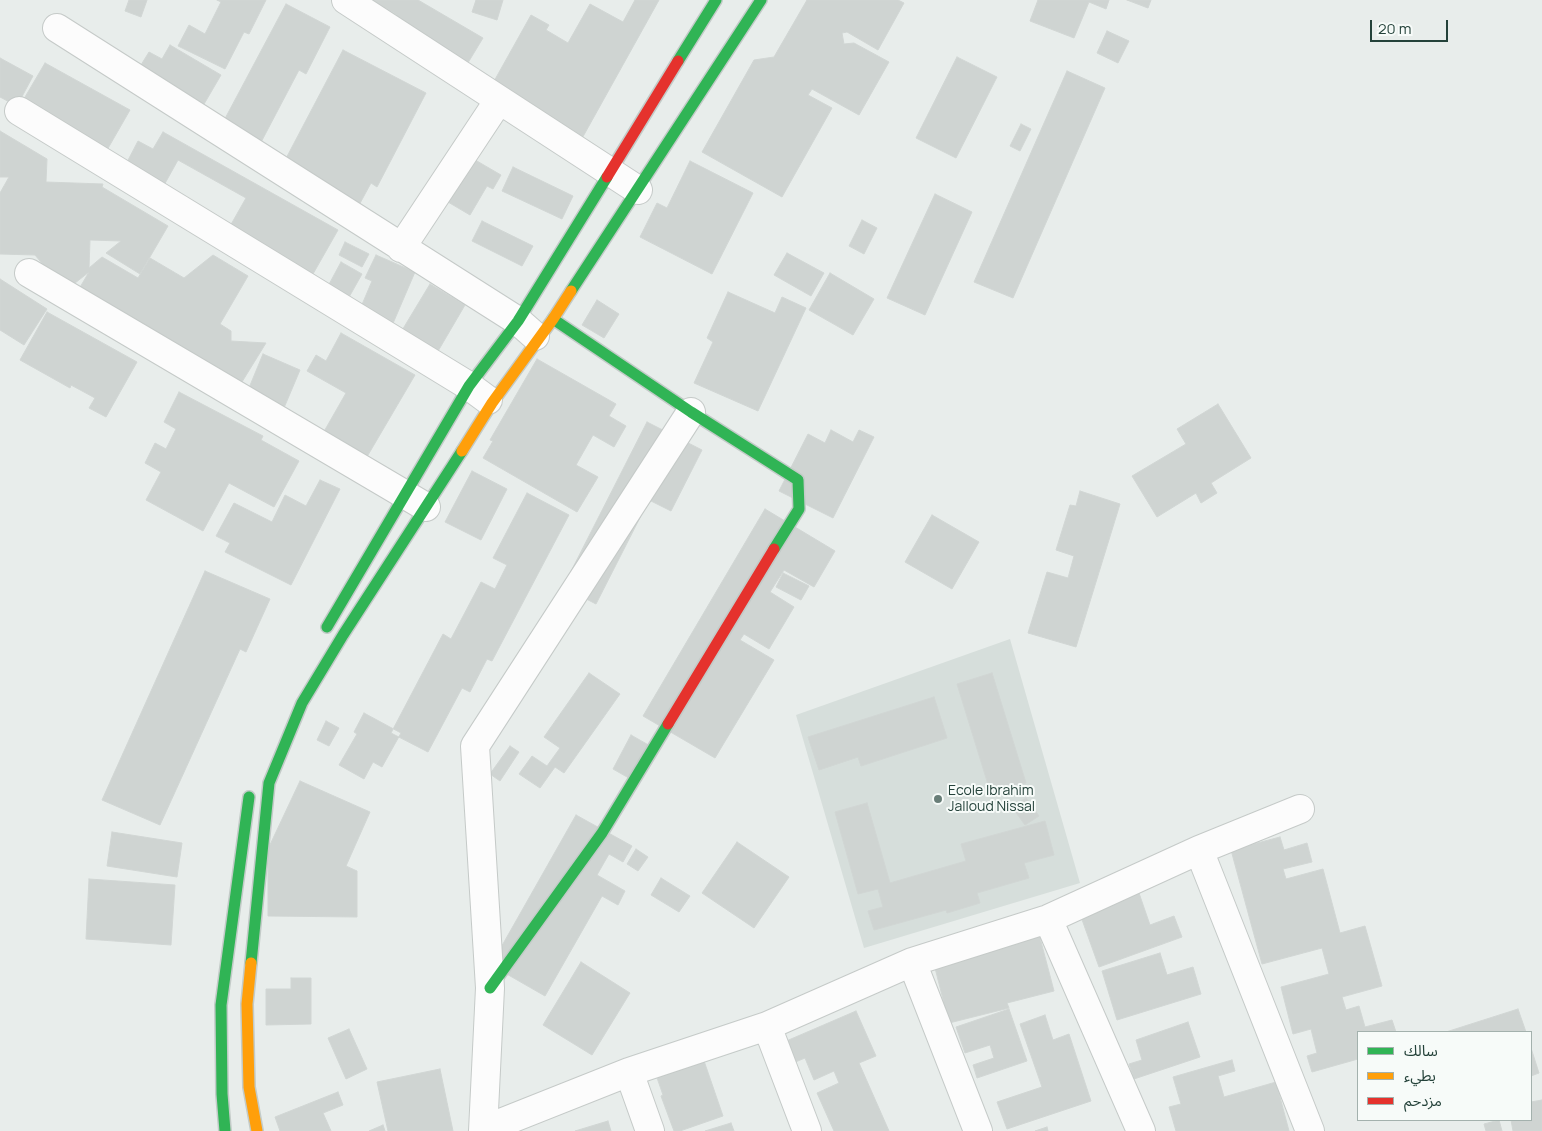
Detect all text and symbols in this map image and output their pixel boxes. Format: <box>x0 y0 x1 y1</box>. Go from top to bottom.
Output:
scale bar <box>1372 10 1450 42</box>
text: 20 m <box>1378 18 1411 39</box>
place label: Ecole Ibrahim Jalloud Nissal <box>948 783 1035 816</box>
marker: Ecole Ibrahim Jalloud Nissal <box>932 793 944 805</box>
legend <box>1357 1031 1532 1121</box>
text: سالك <box>1404 1040 1438 1061</box>
text: بطيء <box>1404 1065 1436 1086</box>
text: مزدحم <box>1404 1090 1442 1111</box>

